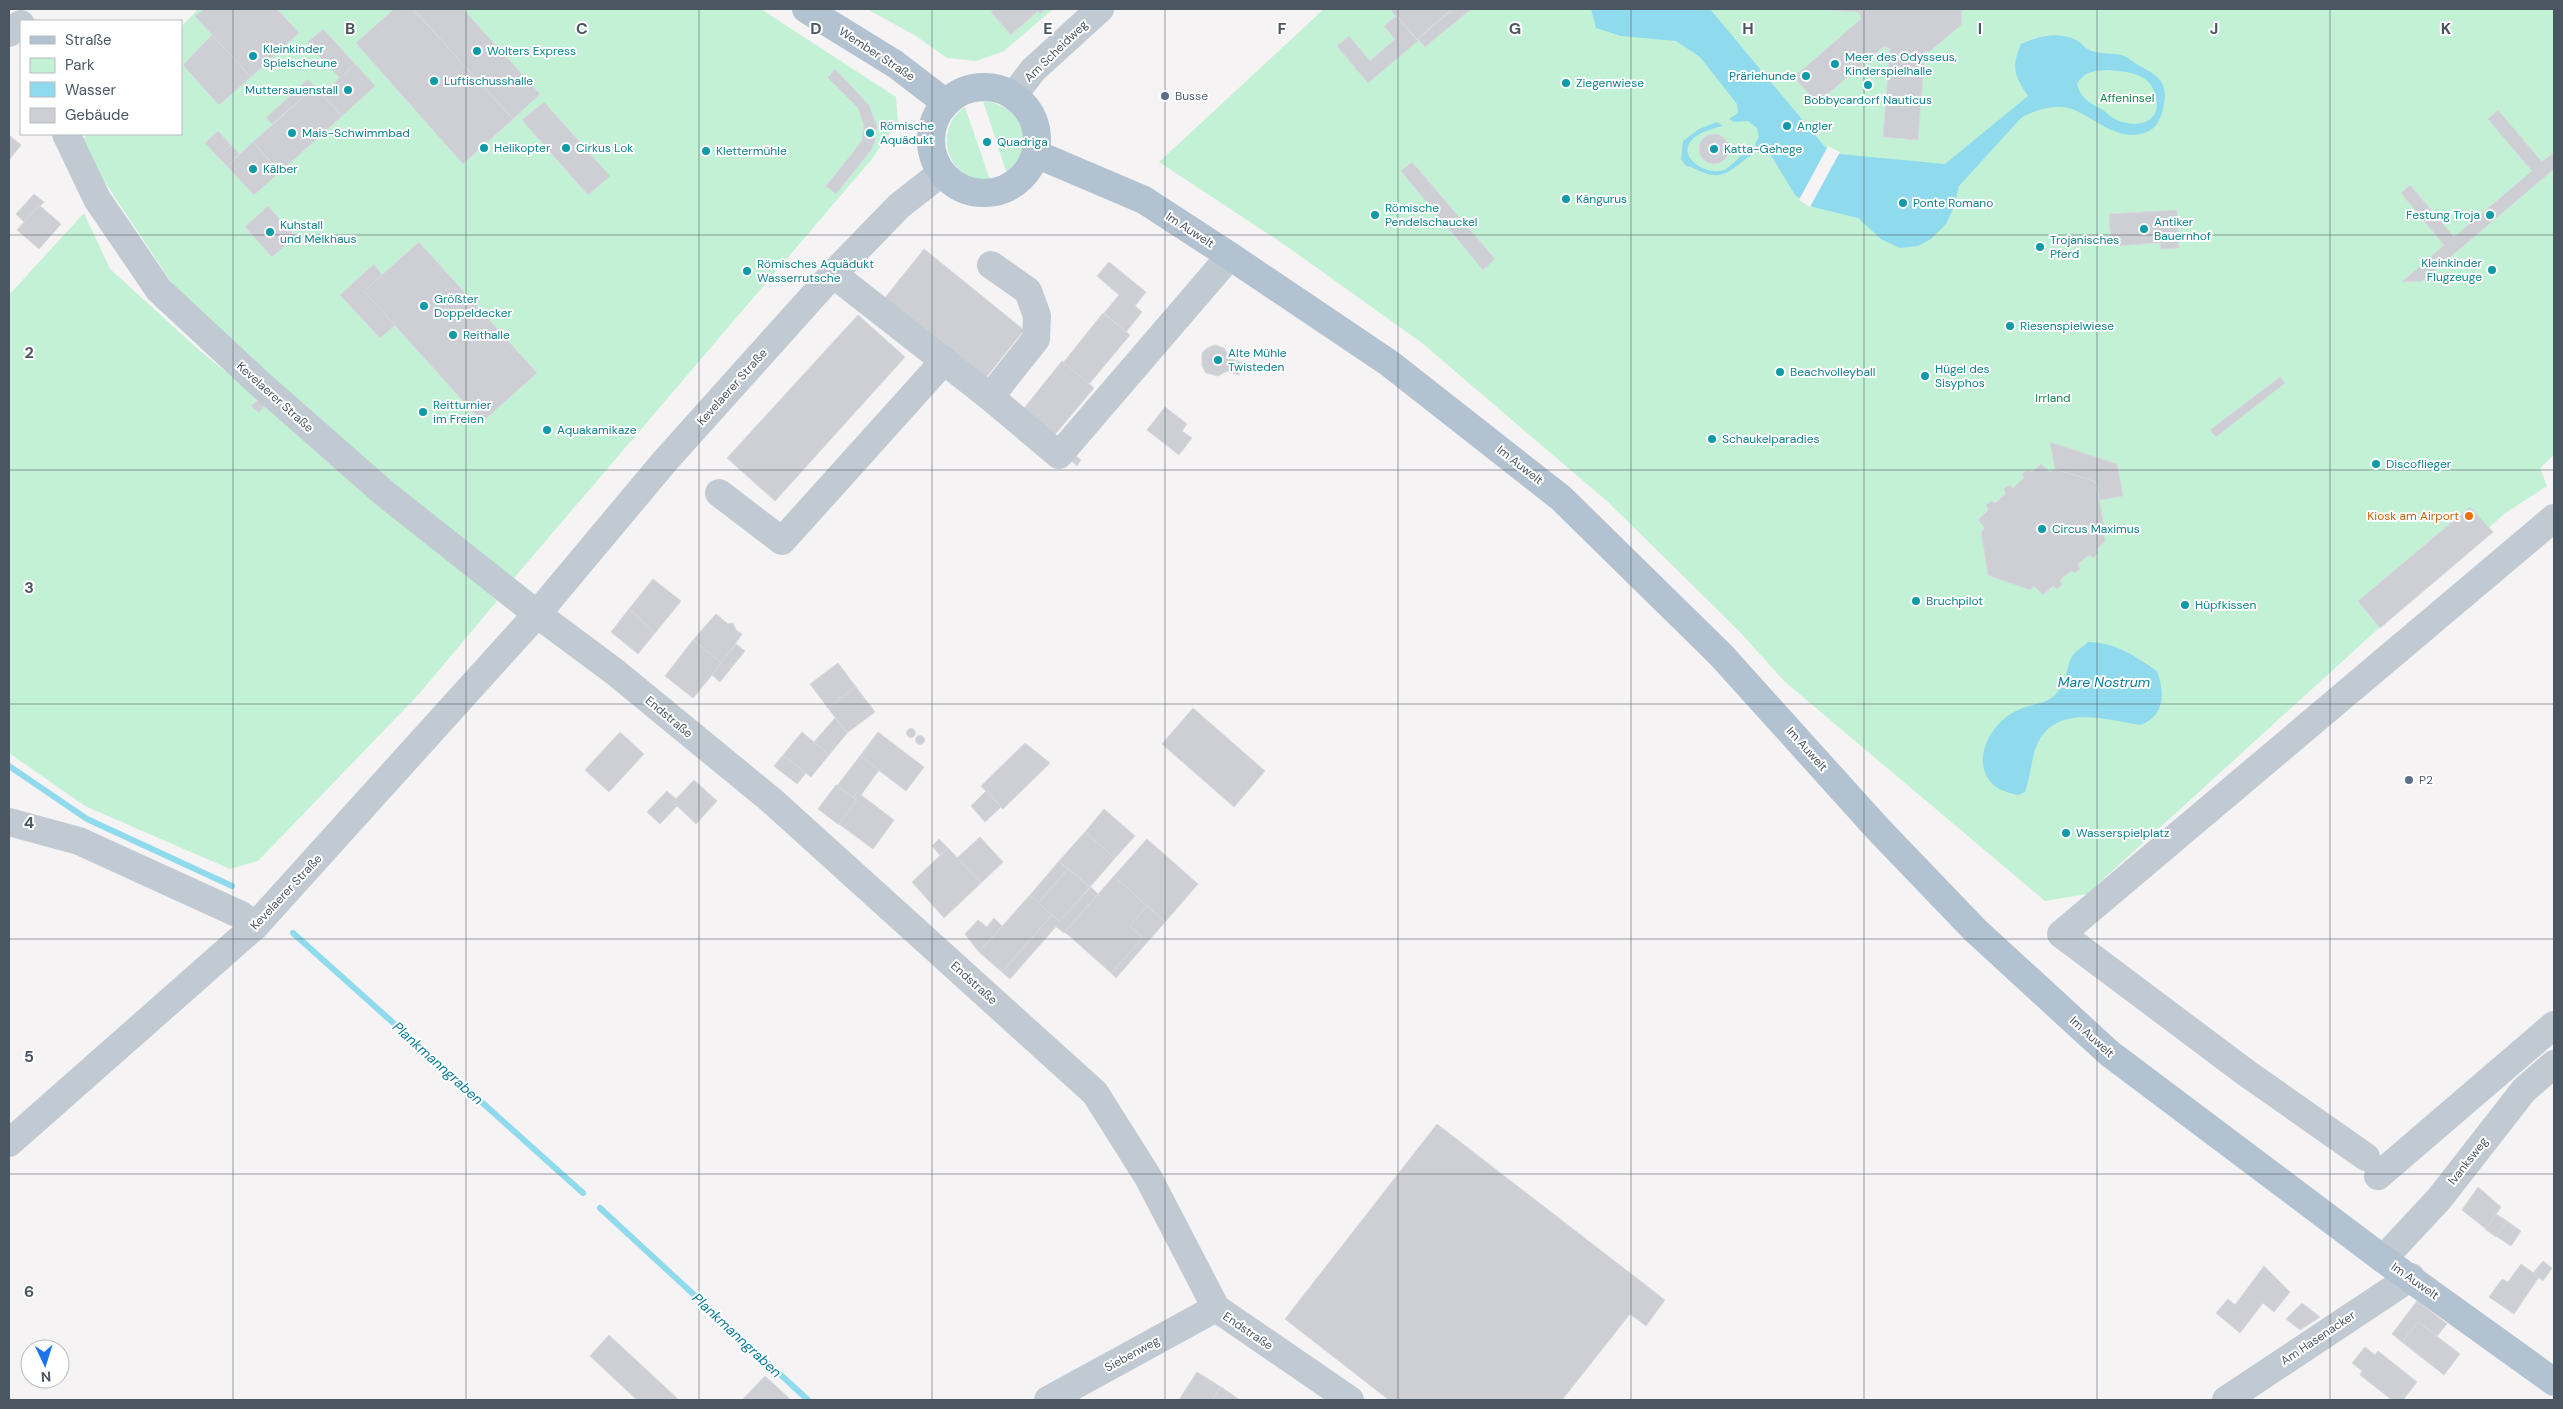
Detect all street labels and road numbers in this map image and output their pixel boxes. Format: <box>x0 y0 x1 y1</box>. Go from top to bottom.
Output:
street label: Am Scheidweg <box>1021 16 1091 85</box>
street label: Wember Straße <box>836 23 918 85</box>
street label: Im Auwelt <box>1163 208 1217 252</box>
street label: Kevelaerer Straße <box>693 345 771 429</box>
street label: Kevelaerer Straße <box>233 358 317 436</box>
street label: Im Auwelt <box>1494 442 1547 488</box>
street label: Endstraße <box>642 692 696 742</box>
street label: Im Auwelt <box>1783 723 1831 775</box>
street label: Kevelaerer Straße <box>247 851 325 933</box>
street label: Endstraße <box>947 958 1001 1008</box>
street label: Im Auwelt <box>2066 1013 2118 1061</box>
street label: Ivanksweg <box>2444 1134 2492 1188</box>
street label: Im Auwelt <box>2388 1259 2442 1303</box>
street label: Am Hasenacker <box>2278 1307 2359 1369</box>
street label: Endstraße <box>1220 1308 1276 1354</box>
street label: Siebenweg <box>1102 1332 1163 1376</box>

